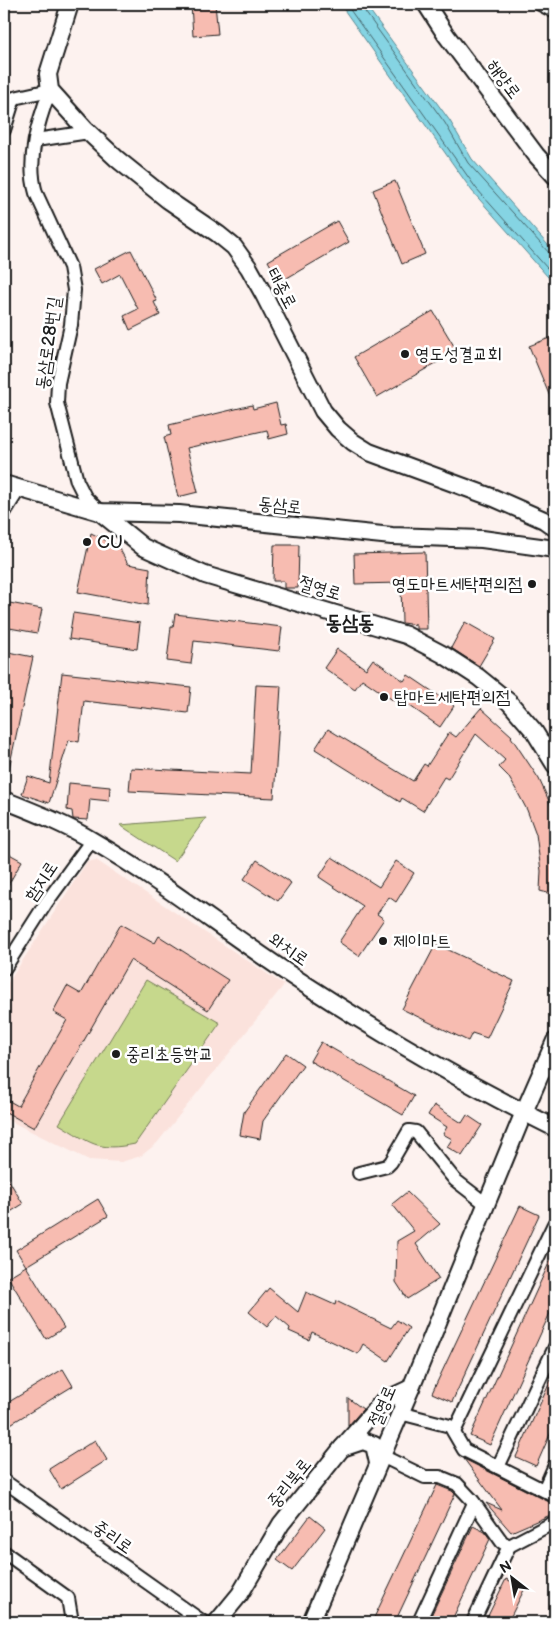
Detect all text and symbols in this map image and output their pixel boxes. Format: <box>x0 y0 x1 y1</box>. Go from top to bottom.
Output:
street label: 해양로 <box>482 56 525 103</box>
street label: 태종로 <box>262 264 301 312</box>
street label: 동삼로28번길 <box>32 295 65 391</box>
place label: 영도성결교회 <box>415 344 502 365</box>
marker: 영도성결교회 <box>399 348 411 360</box>
street label: 동삼로 <box>257 493 303 518</box>
place label: CU <box>97 532 123 553</box>
marker: CU <box>81 536 93 548</box>
street label: 절영로 <box>296 572 344 605</box>
place label: 영도마트세탁편의점 <box>392 574 523 595</box>
marker: 영도마트세탁편의점 <box>526 578 538 590</box>
district label: 동삼동 <box>326 611 374 635</box>
place label: 탑마트세탁편의점 <box>394 687 510 708</box>
marker: 탑마트세탁편의점 <box>378 691 390 703</box>
street label: 함지로 <box>21 857 62 905</box>
street label: 와치로 <box>265 928 313 970</box>
place label: 제이마트 <box>393 931 451 952</box>
marker: 제이마트 <box>377 935 389 947</box>
place label: 중리초등학교 <box>126 1044 213 1065</box>
marker: 중리초등학교 <box>110 1048 122 1060</box>
street label: 절영로 <box>364 1382 401 1430</box>
street label: 중리북로 <box>263 1454 316 1512</box>
street label: 중리로 <box>89 1516 137 1558</box>
north arrow <box>486 1554 536 1604</box>
text: N <box>497 1557 514 1577</box>

